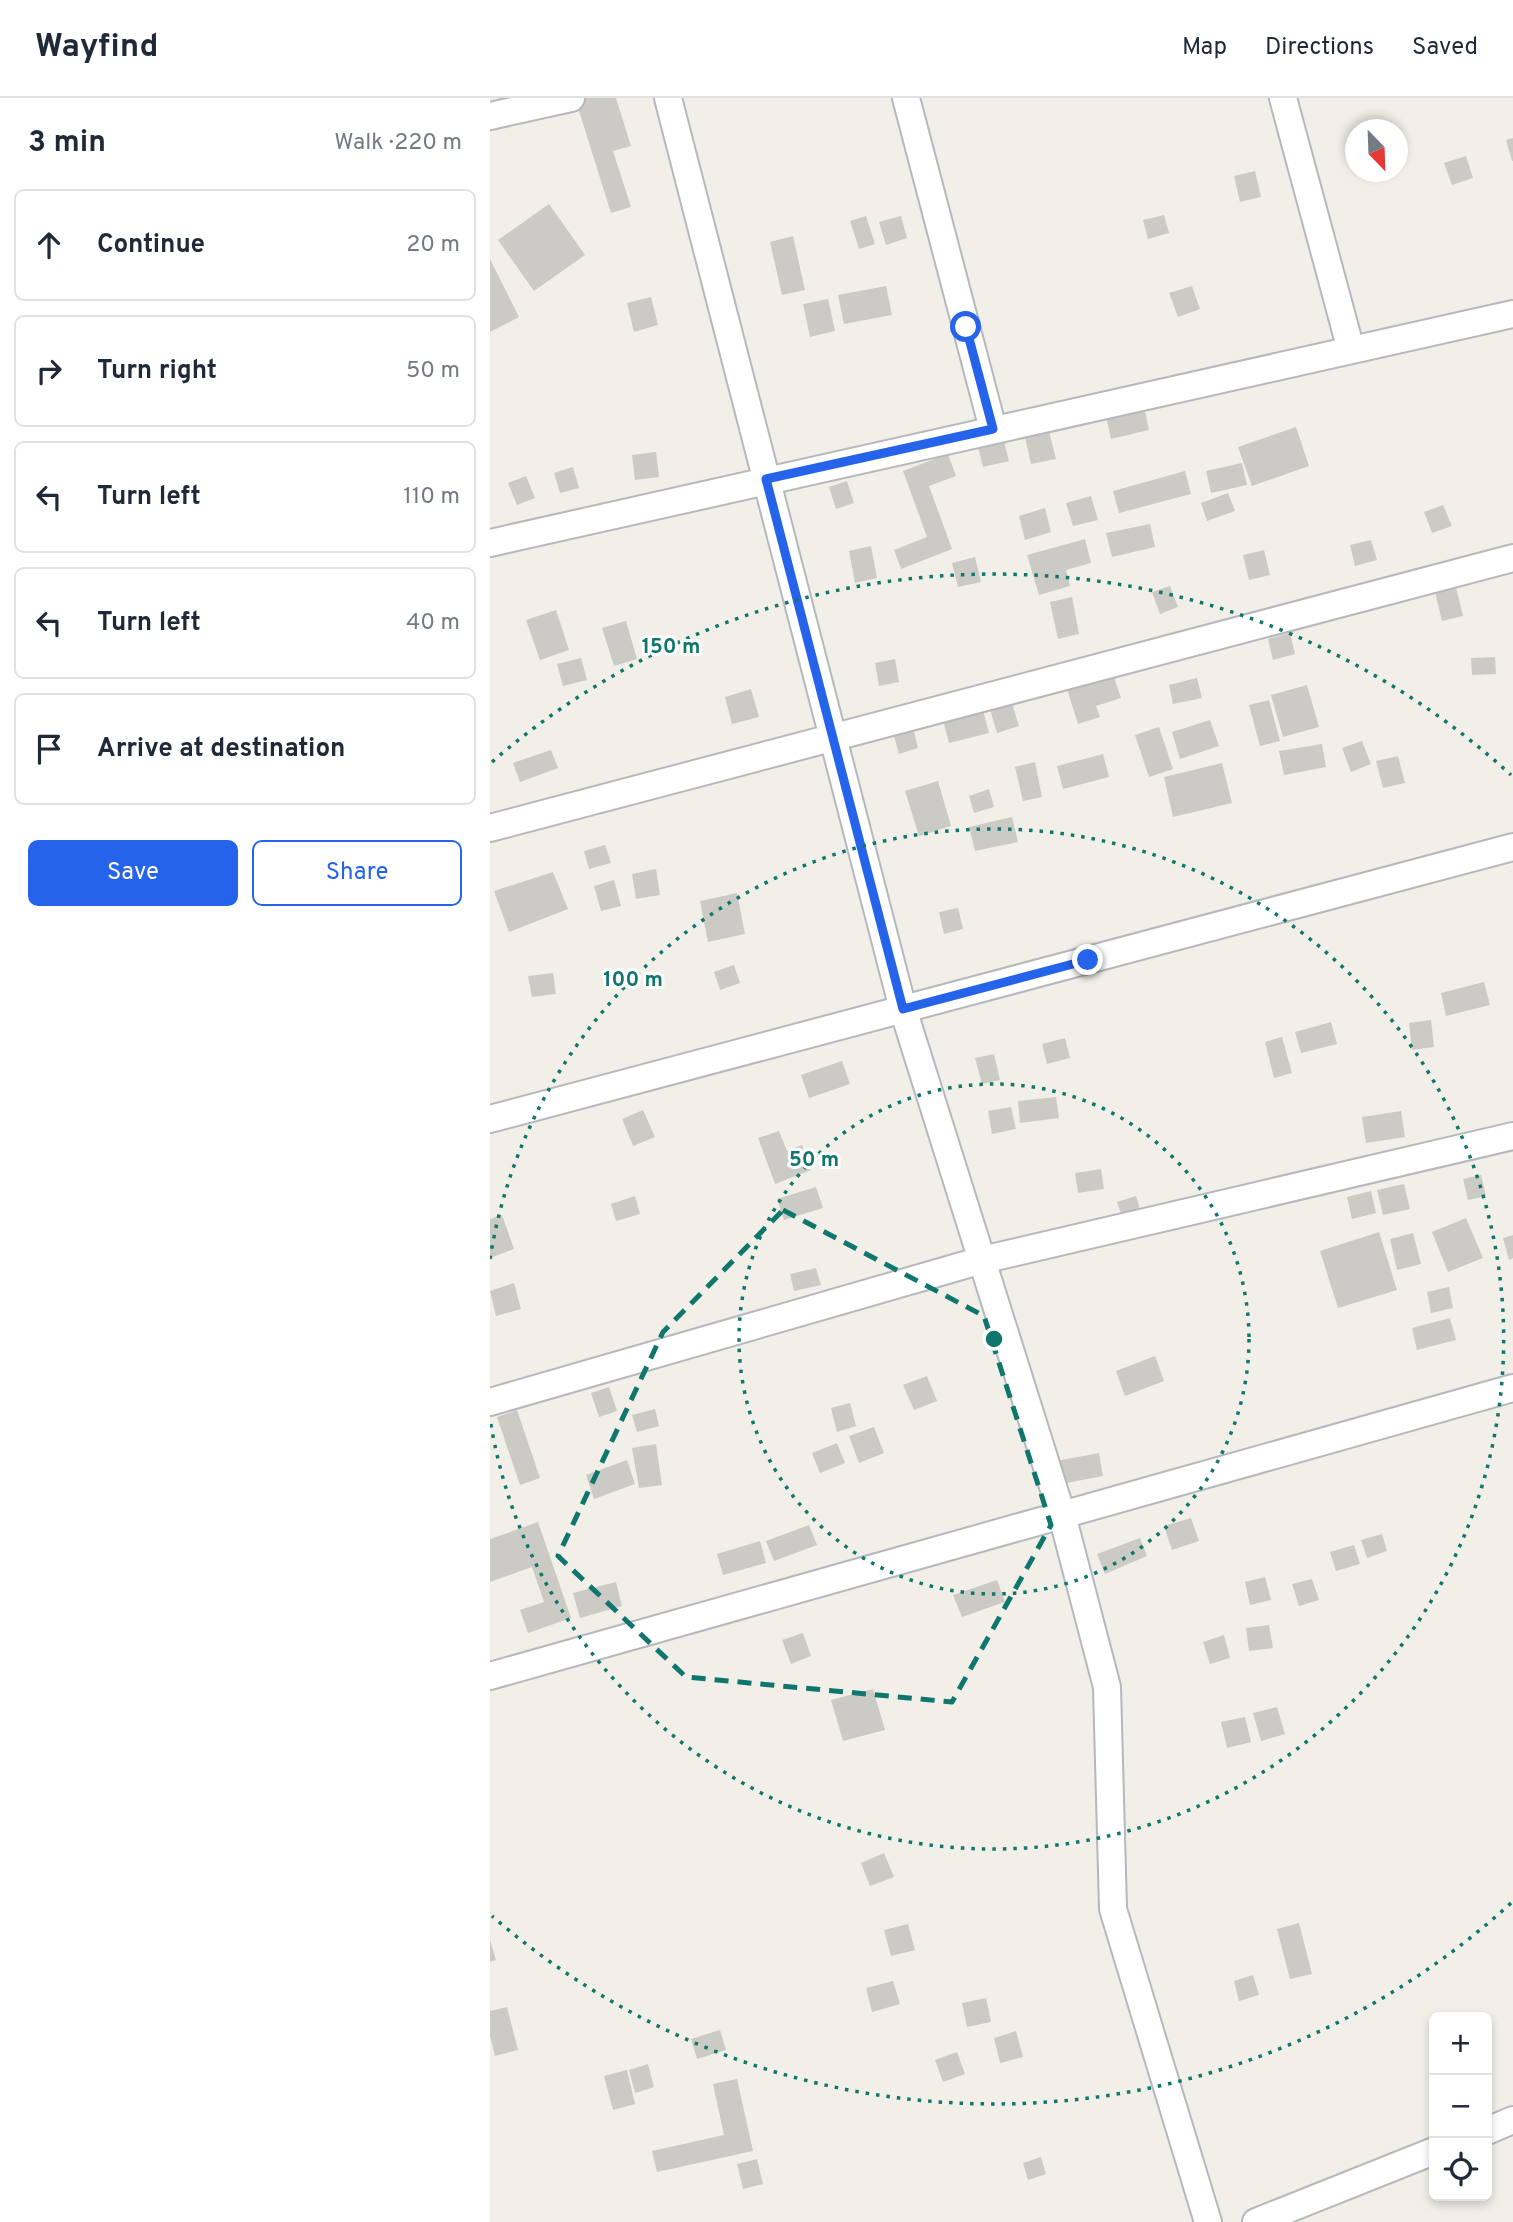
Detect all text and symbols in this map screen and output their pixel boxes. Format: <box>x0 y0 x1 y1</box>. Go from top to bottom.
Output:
text: Wayfind <box>35 27 158 69</box>
text: Map <box>1182 33 1227 63</box>
text: Directions <box>1265 33 1374 63</box>
text: Saved <box>1412 33 1478 63</box>
north arrow <box>1345 119 1408 182</box>
text: 3 min <box>28 125 106 162</box>
text: Walk · 220 m <box>334 129 462 158</box>
icon: ahead <box>30 226 68 264</box>
text: Continue <box>97 229 205 262</box>
text: 20 m <box>406 231 460 260</box>
route start <box>950 311 981 342</box>
icon: right <box>30 352 68 390</box>
text: Turn right <box>97 355 217 388</box>
text: 50 m <box>406 357 460 386</box>
icon: left <box>30 478 68 516</box>
text: Turn left <box>97 481 201 514</box>
text: 110 m <box>403 483 460 512</box>
icon: left <box>30 604 68 642</box>
text: Turn left <box>97 607 201 640</box>
text: 40 m <box>406 609 460 638</box>
text: 150 m <box>642 634 700 661</box>
icon: arrive <box>30 730 68 768</box>
text: Arrive at destination <box>97 733 345 766</box>
button: Save <box>28 840 238 906</box>
button: Share <box>252 840 462 906</box>
route end <box>1072 944 1103 975</box>
text: 100 m <box>603 967 663 994</box>
text: 50 m <box>789 1147 839 1174</box>
centre of rings <box>982 1327 1006 1351</box>
map controls <box>1429 2012 1492 2201</box>
button: + <box>1429 2012 1492 2075</box>
button: − <box>1429 2075 1492 2138</box>
button: locate <box>1429 2138 1492 2201</box>

